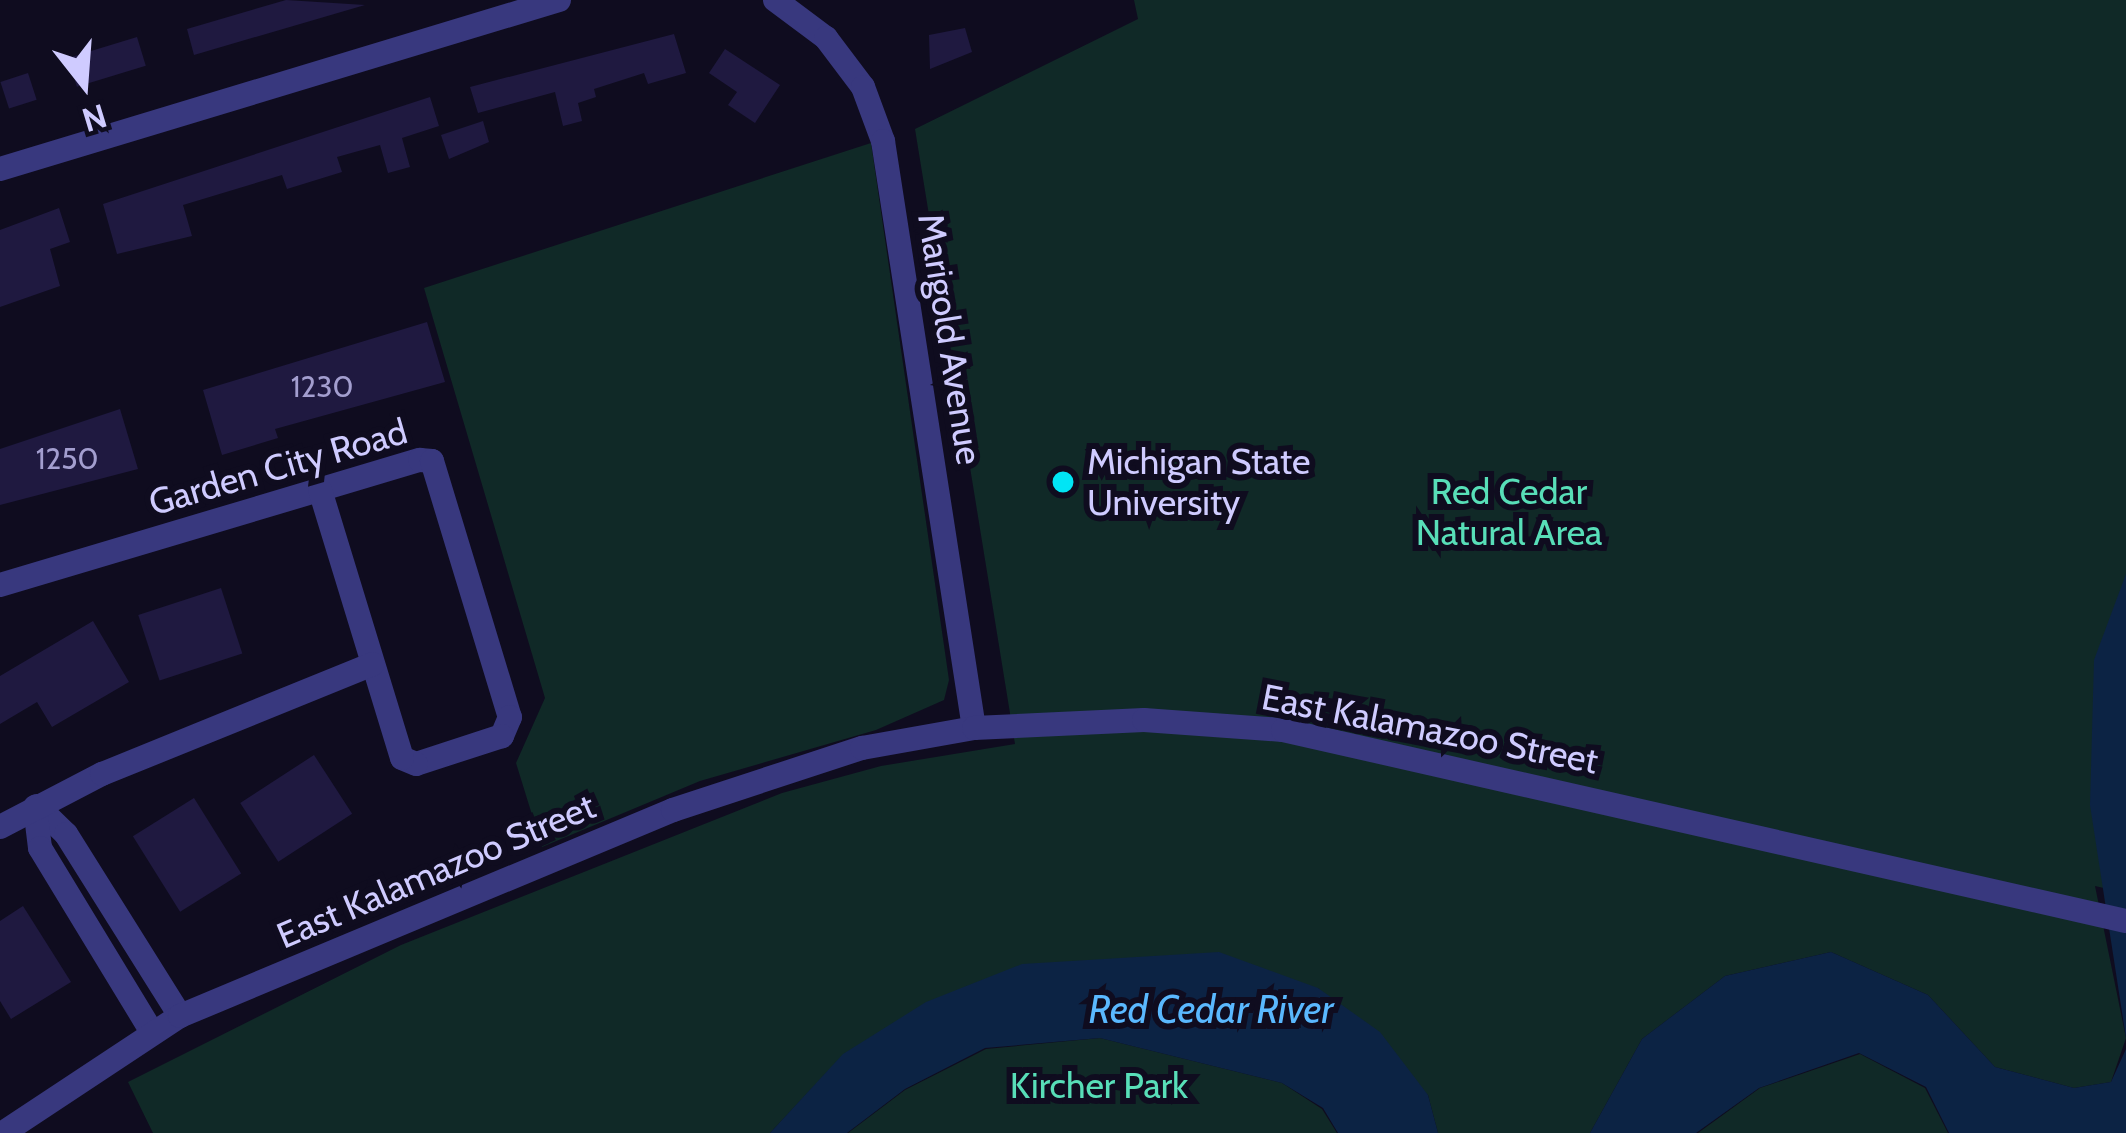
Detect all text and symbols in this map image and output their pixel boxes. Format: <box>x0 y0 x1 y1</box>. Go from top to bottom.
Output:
north arrow <box>24 24 144 144</box>
text: N <box>78 96 112 141</box>
street label: Marigold Avenue <box>909 210 991 468</box>
house number: 1230 <box>291 369 353 405</box>
street label: Garden City Road <box>144 410 412 524</box>
place label: Michigan State University <box>1087 439 1310 524</box>
house number: 1250 <box>36 441 98 477</box>
marker: Michigan State University <box>1050 469 1076 495</box>
park label: Red Cedar Natural Area <box>1416 469 1602 554</box>
street label: East Kalamazoo Street <box>1258 675 1602 783</box>
street label: East Kalamazoo Street <box>270 784 602 958</box>
water label: Red Cedar River <box>1089 986 1333 1032</box>
park label: Kircher Park <box>1010 1064 1188 1108</box>

